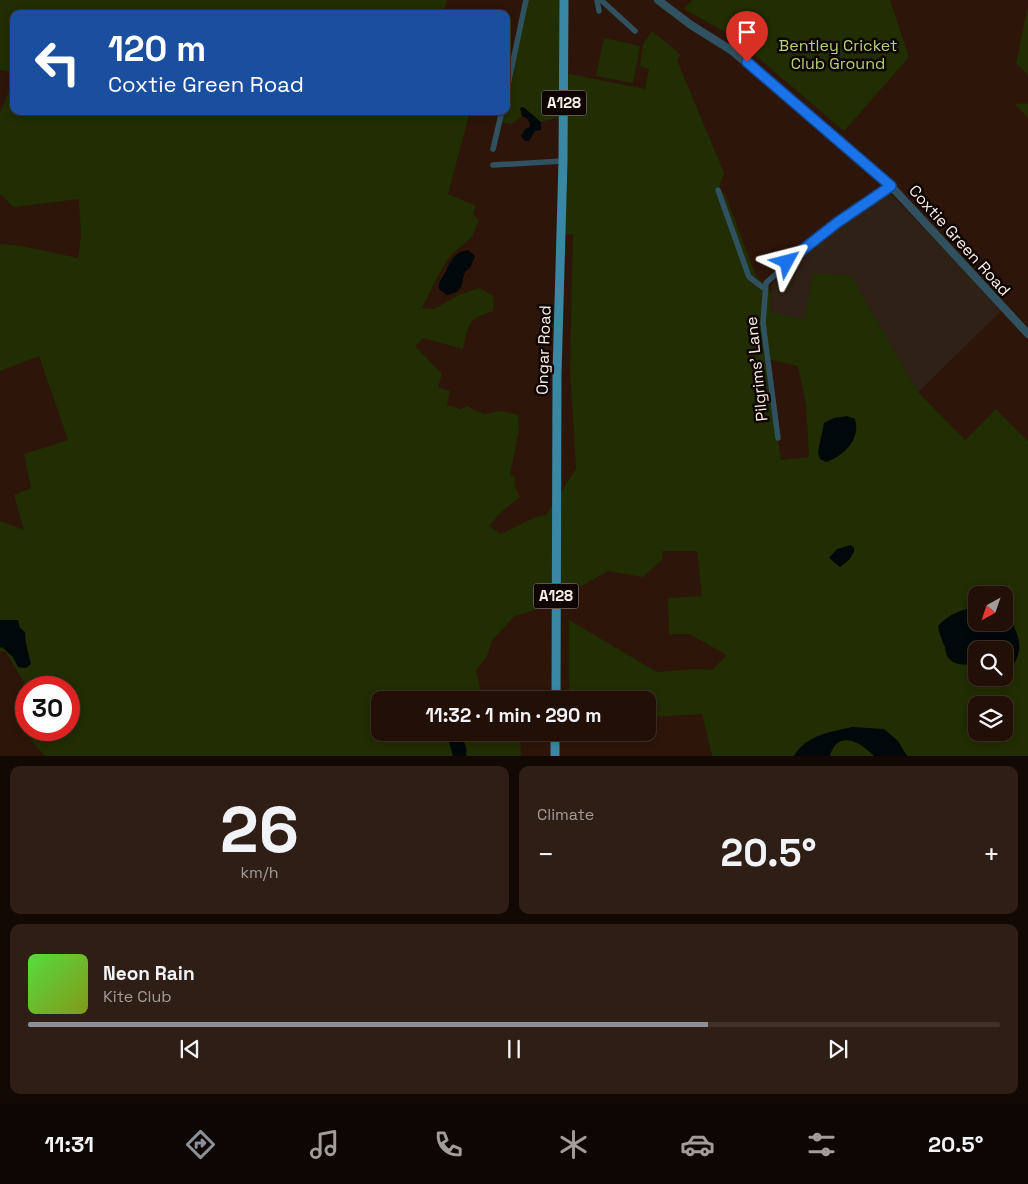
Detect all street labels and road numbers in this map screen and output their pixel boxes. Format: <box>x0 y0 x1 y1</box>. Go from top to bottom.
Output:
road number: A128 <box>542 90 586 116</box>
street label: Coxtie Green Road <box>904 180 1015 300</box>
street label: Ongar Road <box>531 305 556 395</box>
street label: Pilgrims' Lane <box>741 316 772 422</box>
road number: A128 <box>534 584 578 608</box>

